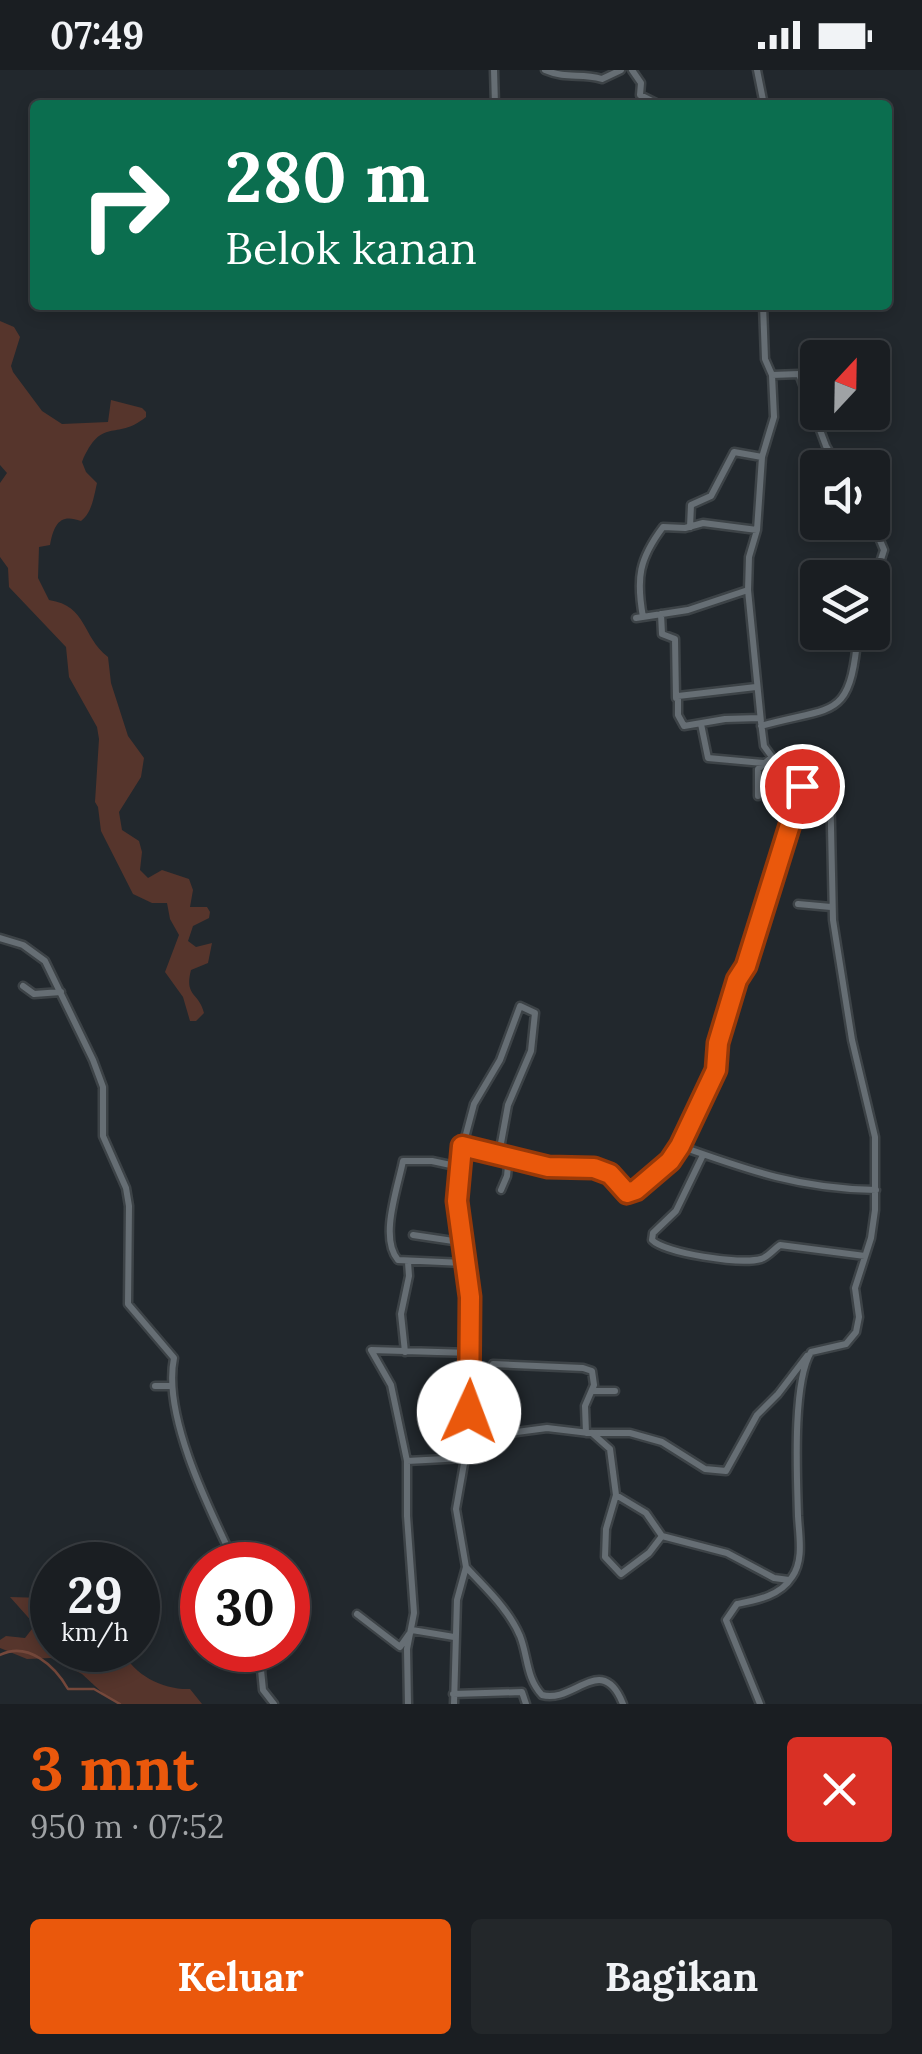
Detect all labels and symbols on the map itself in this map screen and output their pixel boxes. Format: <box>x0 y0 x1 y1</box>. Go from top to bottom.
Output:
north arrow <box>800 340 890 430</box>
pin <box>760 744 845 829</box>
position arrow <box>417 1360 521 1464</box>
speed limit sign: 30 <box>180 1542 310 1672</box>

